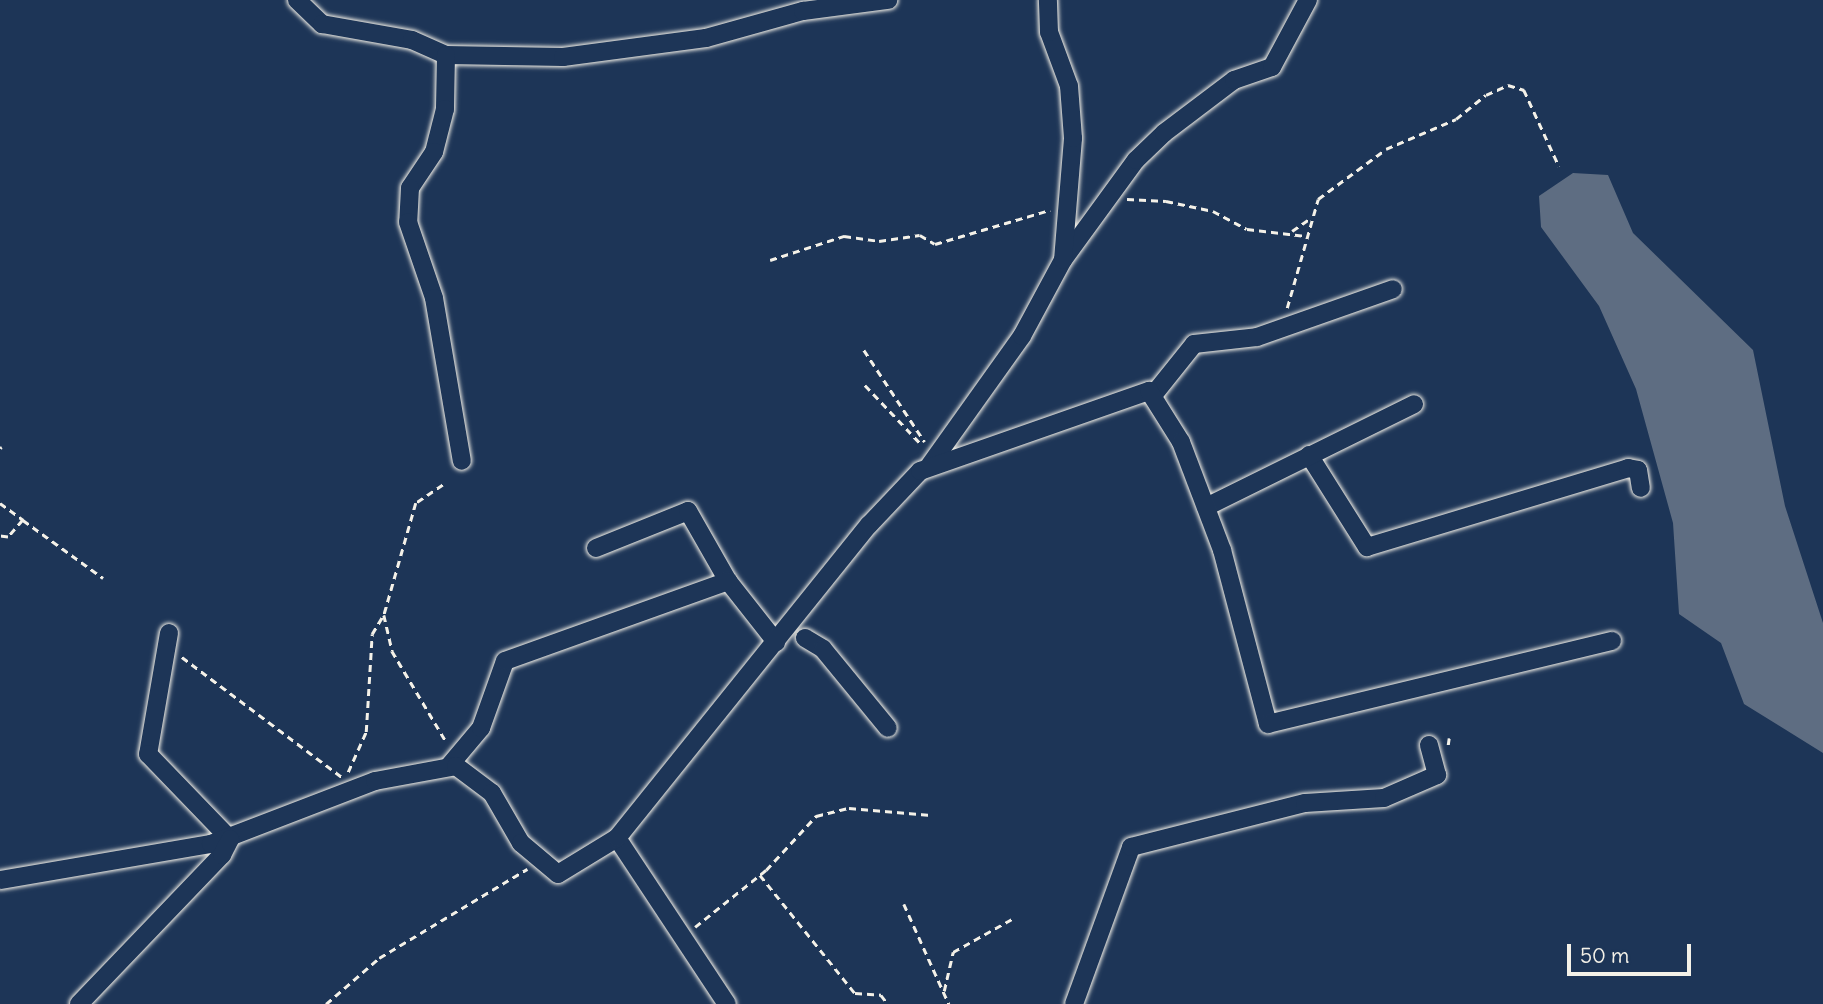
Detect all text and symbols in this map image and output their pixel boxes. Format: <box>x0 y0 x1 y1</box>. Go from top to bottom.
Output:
scale bar <box>1571 930 1695 974</box>
text: 50 m <box>1580 942 1629 969</box>

